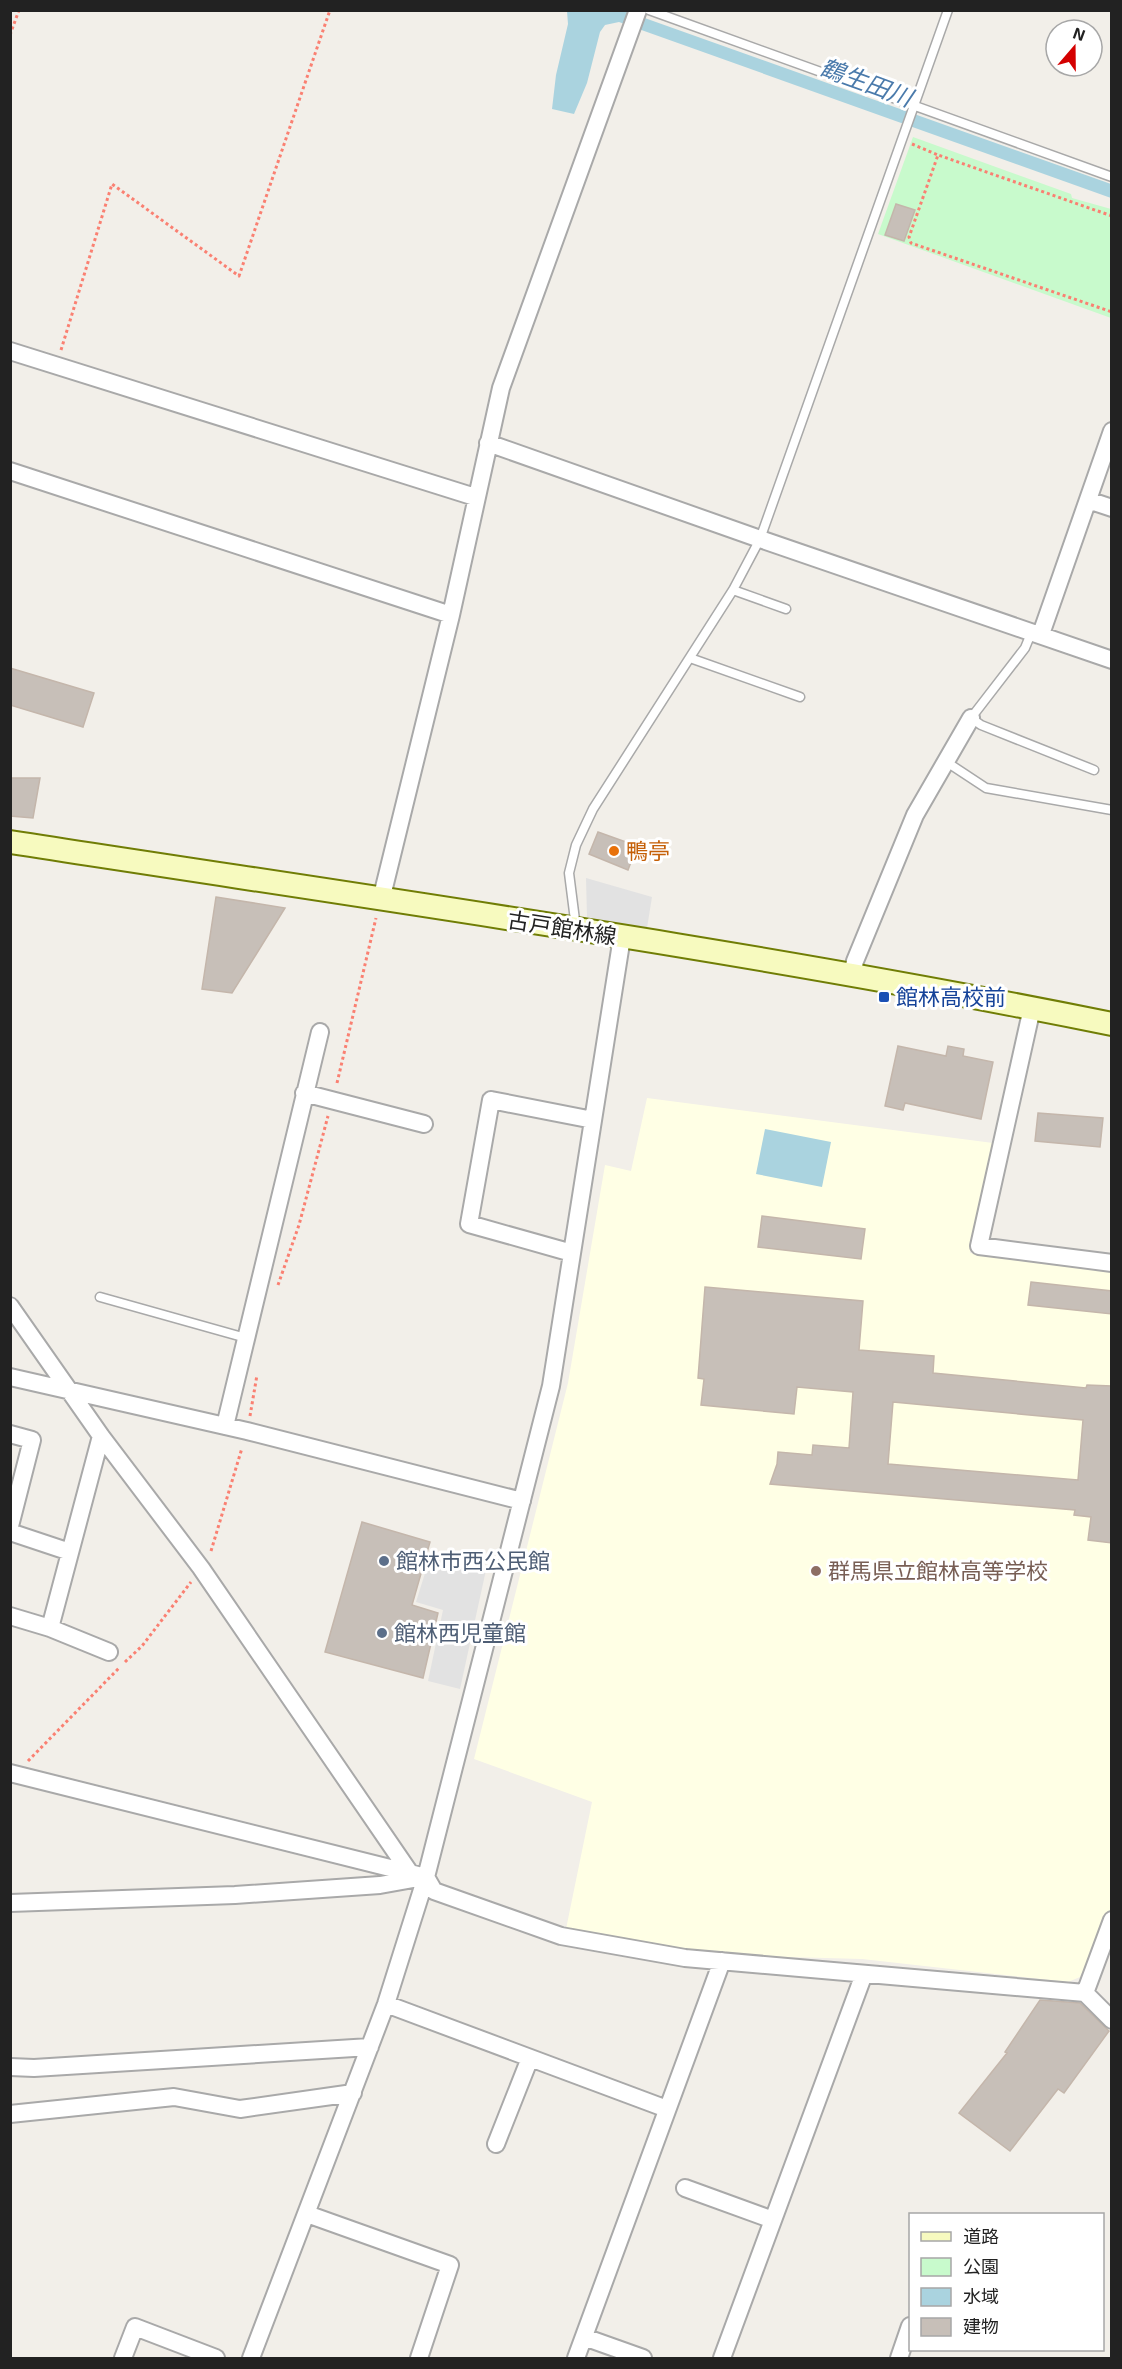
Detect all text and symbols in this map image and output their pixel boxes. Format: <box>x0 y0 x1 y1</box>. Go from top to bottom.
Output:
north arrow <box>1044 18 1104 78</box>
text: N <box>1071 23 1088 44</box>
water label: 鶴生田川 <box>816 52 919 113</box>
place label: 鴨亭 <box>626 837 670 863</box>
marker: 鴨亭 <box>607 844 621 858</box>
street label: 古戸館林線 <box>506 906 619 948</box>
place label: 館林高校前 <box>896 983 1006 1009</box>
marker: 館林高校前 <box>877 990 891 1004</box>
place label: 館林市西公民館 <box>396 1547 550 1573</box>
marker: 館林市西公民館 <box>377 1554 391 1568</box>
place label: 群馬県立館林高等学校 <box>828 1557 1048 1583</box>
marker: 群馬県立館林高等学校 <box>809 1564 823 1578</box>
place label: 館林西児童館 <box>394 1619 526 1645</box>
marker: 館林西児童館 <box>375 1626 389 1640</box>
legend <box>909 2213 1104 2351</box>
text: 道路 <box>963 2225 999 2247</box>
text: 公園 <box>963 2255 999 2277</box>
text: 水域 <box>963 2285 999 2307</box>
text: 建物 <box>963 2315 999 2337</box>

